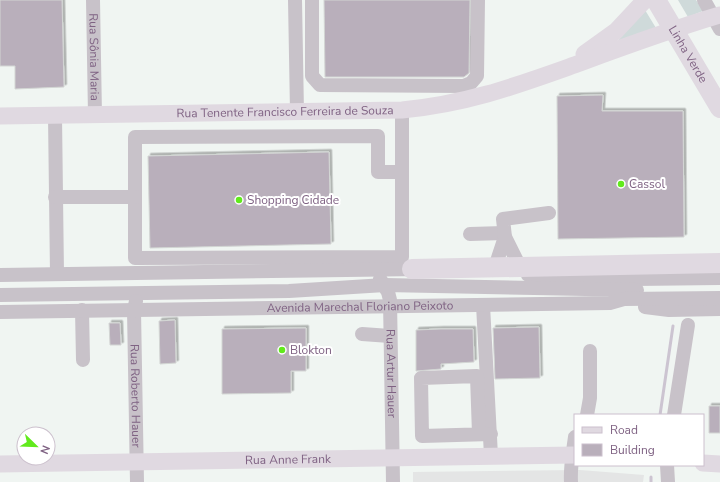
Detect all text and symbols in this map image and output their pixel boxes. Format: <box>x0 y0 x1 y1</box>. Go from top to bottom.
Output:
street label: Rua Sônia Maria <box>85 13 103 101</box>
street label: Linha Verde <box>665 23 711 86</box>
street label: Rua Tenente Francisco Ferreira de Souza <box>176 102 394 121</box>
place label: Cassol <box>629 176 665 192</box>
marker: Cassol <box>616 179 626 189</box>
place label: Shopping Cidade <box>247 192 339 208</box>
marker: Shopping Cidade <box>234 195 244 205</box>
street label: Avenida Marechal Floriano Peixoto <box>267 297 454 316</box>
street label: Rua Artur Hauer <box>382 329 400 419</box>
place label: Blokton <box>290 342 332 358</box>
street label: Rua Roberto Hauer <box>127 344 144 448</box>
marker: Blokton <box>277 345 287 355</box>
legend <box>574 414 704 466</box>
text: Road <box>610 422 638 438</box>
north arrow <box>16 426 56 466</box>
text: Building <box>610 442 655 458</box>
text: N <box>36 443 53 456</box>
street label: Rua Anne Frank <box>245 451 332 468</box>

